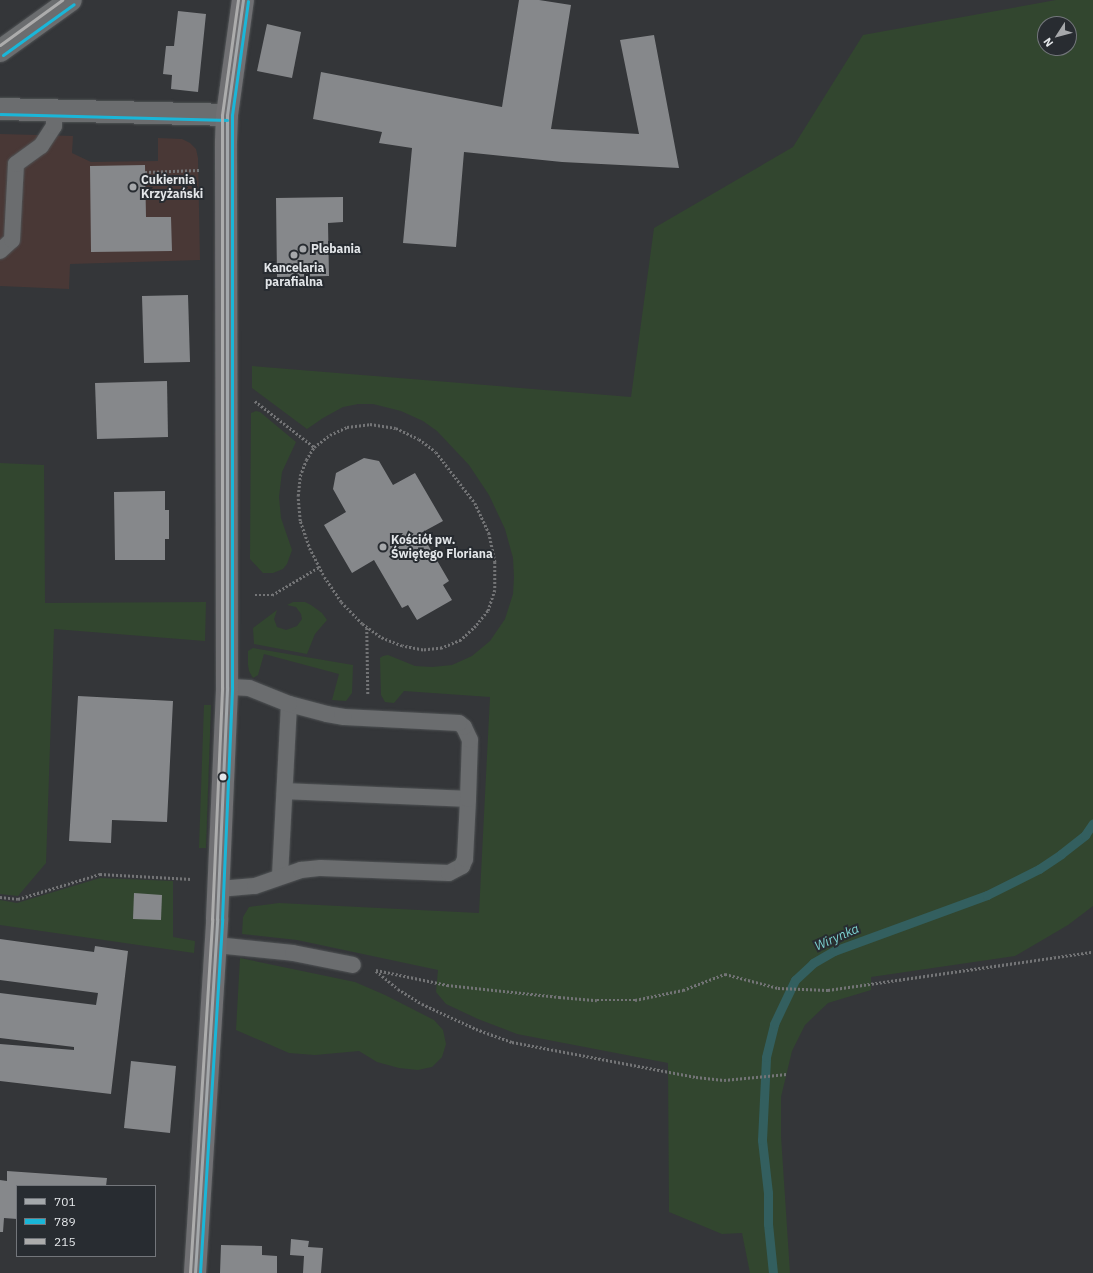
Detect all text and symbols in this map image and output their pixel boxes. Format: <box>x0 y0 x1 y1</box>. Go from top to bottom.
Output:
north arrow <box>1037 16 1077 56</box>
text: N <box>1040 35 1056 50</box>
place label: Cukiernia Krzyżański <box>141 173 203 201</box>
marker: Cukiernia Krzyżański <box>128 182 138 192</box>
place label: Plebania <box>311 242 361 256</box>
marker: Plebania <box>298 244 308 254</box>
marker: Kancelaria parafialna <box>289 250 299 260</box>
place label: Kancelaria parafialna <box>264 261 324 289</box>
place label: Kościół pw. Świętego Floriana <box>391 533 493 561</box>
marker: Kościół pw. Świętego Floriana <box>378 542 388 552</box>
unlabelled marker <box>218 772 228 782</box>
water label: Wirynka <box>812 921 862 955</box>
legend <box>16 1185 156 1257</box>
text: 701 <box>54 1194 76 1209</box>
text: 789 <box>54 1214 76 1229</box>
text: 215 <box>54 1234 76 1249</box>

